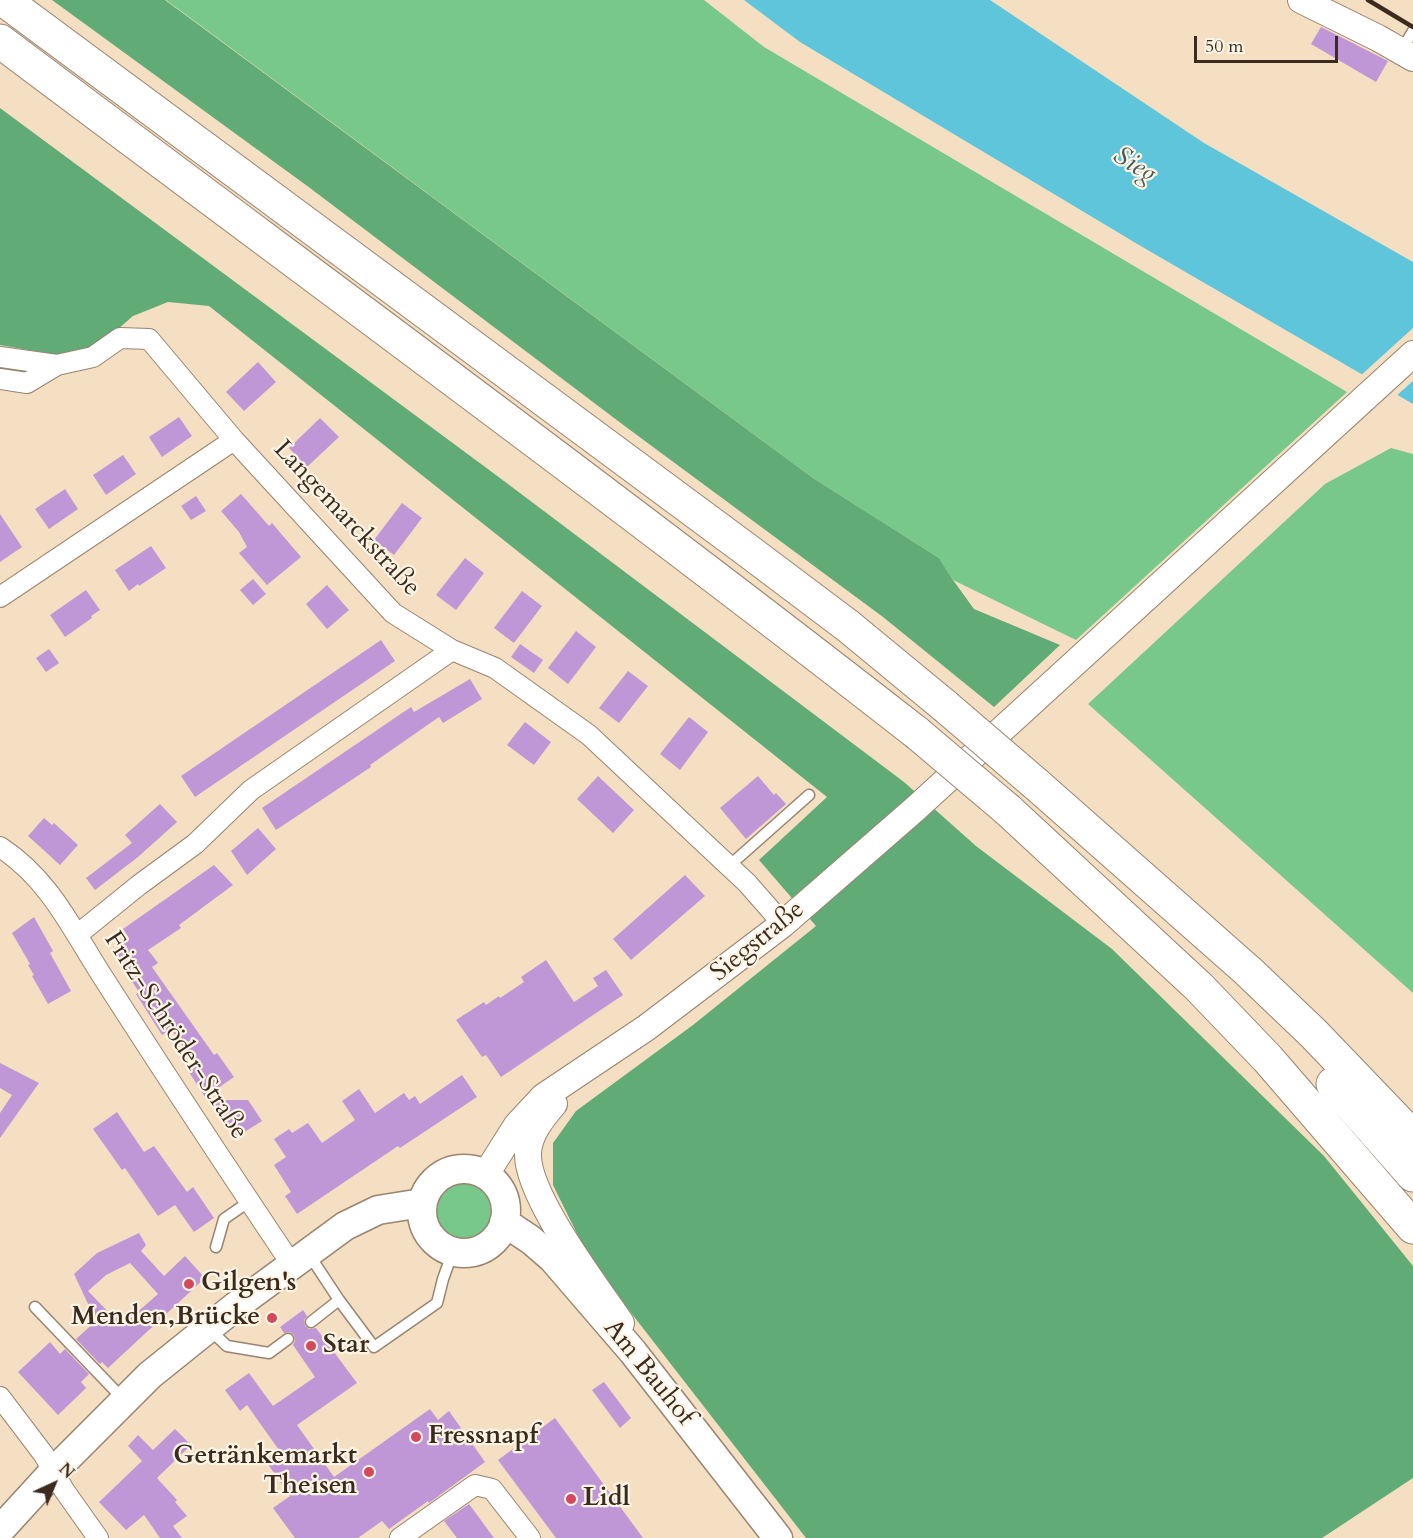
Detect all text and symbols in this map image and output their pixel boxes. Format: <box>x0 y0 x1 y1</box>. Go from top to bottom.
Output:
scale bar <box>1197 24 1341 62</box>
text: 50 m <box>1205 34 1244 59</box>
water label: Sieg <box>1107 141 1161 191</box>
street label: Langemarckstraße <box>266 435 426 603</box>
street label: Siegstraße <box>705 895 811 989</box>
street label: Fritz-Schröder-Straße <box>96 926 254 1146</box>
place label: Gilgen's <box>201 1268 296 1300</box>
marker: Gilgen's <box>182 1277 196 1291</box>
place label: Menden,Brücke <box>71 1302 260 1334</box>
marker: Menden,Brücke <box>265 1311 279 1325</box>
street label: Am Bauhof <box>596 1314 700 1432</box>
place label: Star <box>323 1330 369 1362</box>
marker: Star <box>304 1339 318 1353</box>
place label: Fressnapf <box>428 1421 538 1453</box>
marker: Fressnapf <box>409 1430 423 1444</box>
place label: Getränkemarkt Theisen <box>173 1441 357 1502</box>
north arrow <box>24 1454 84 1514</box>
text: N <box>54 1458 79 1484</box>
marker: Getränkemarkt Theisen <box>362 1465 376 1479</box>
place label: Lidl <box>583 1483 630 1515</box>
marker: Lidl <box>564 1492 578 1506</box>

